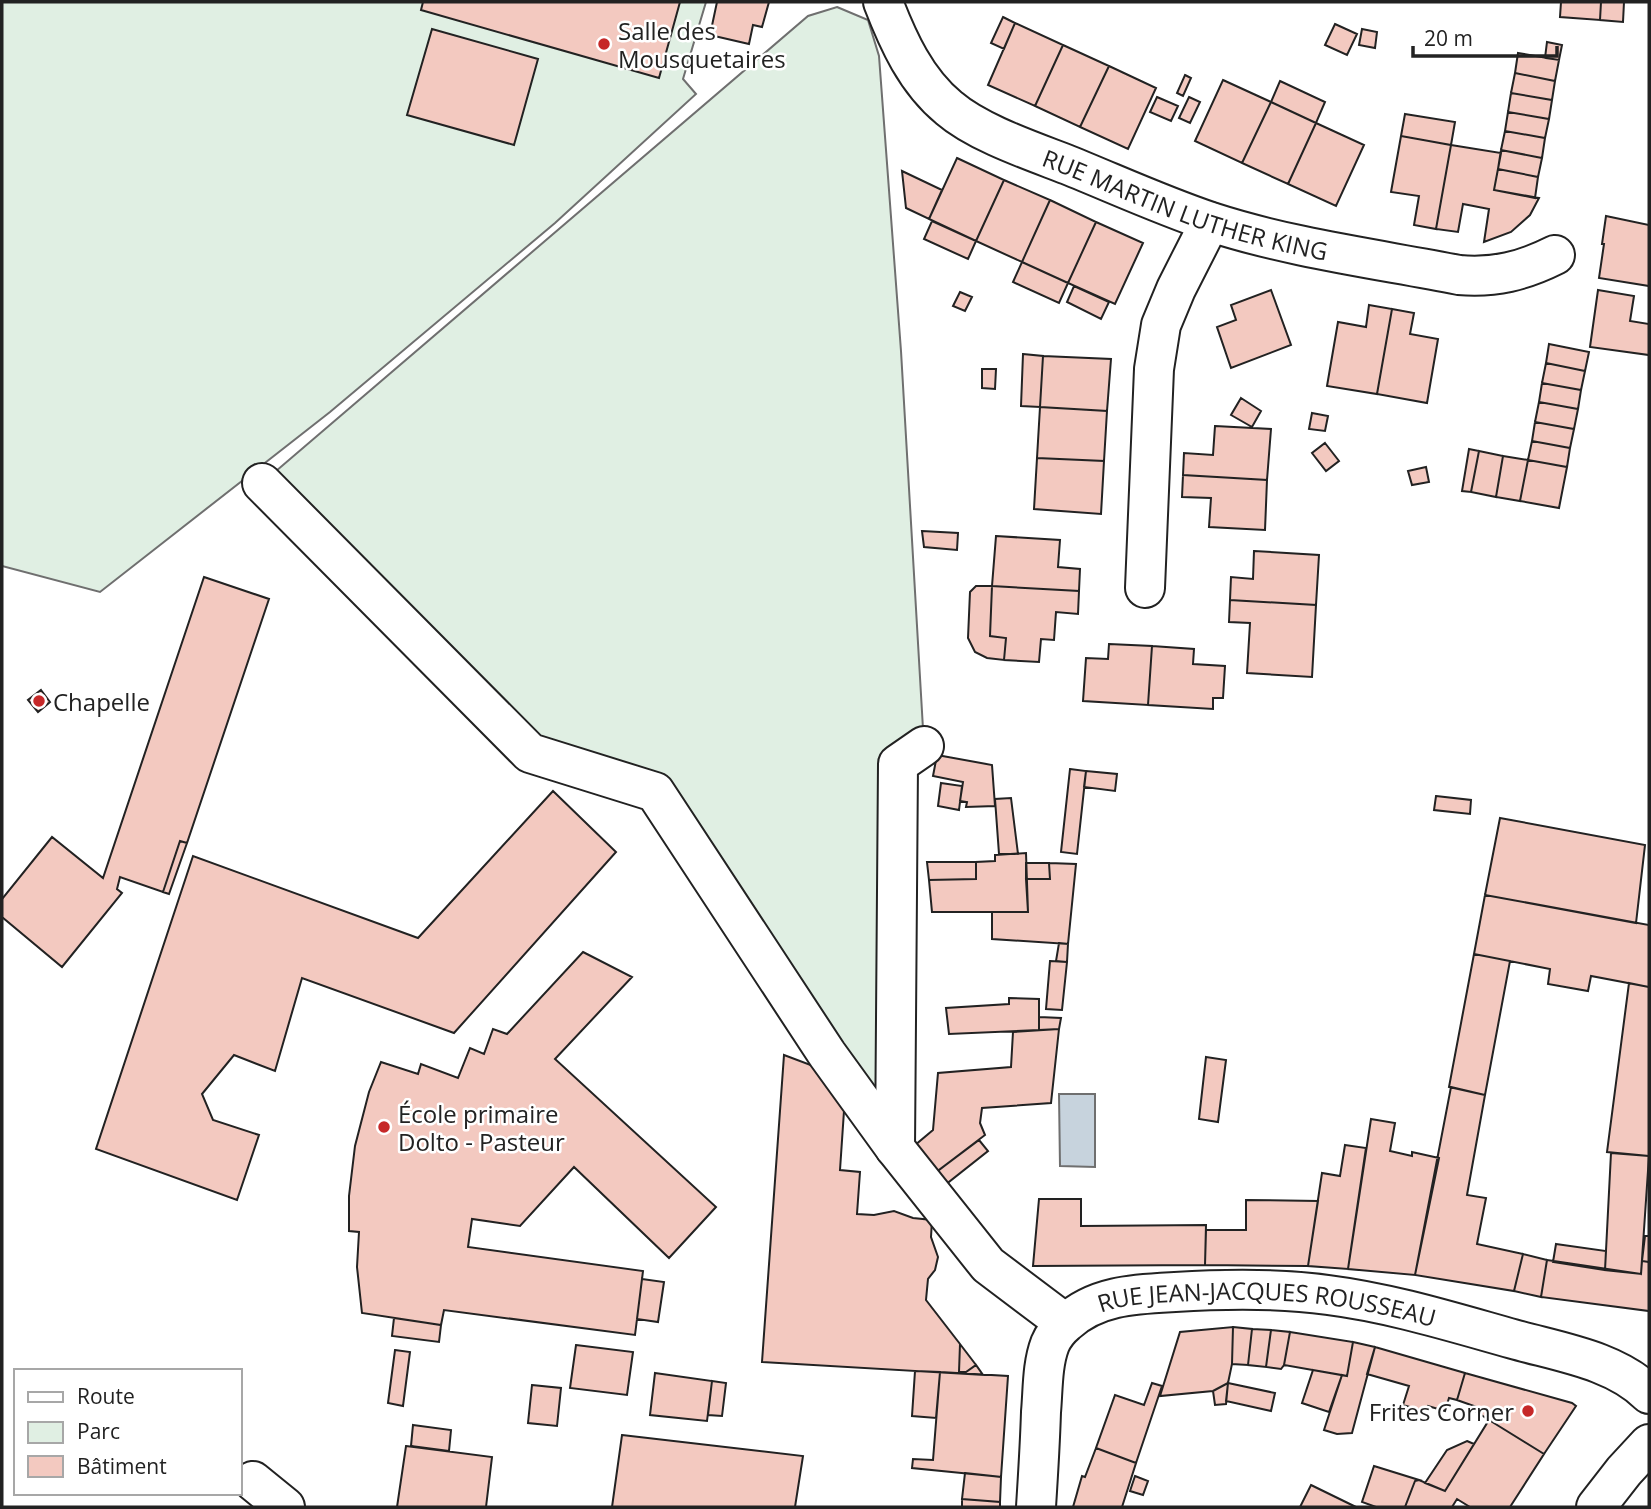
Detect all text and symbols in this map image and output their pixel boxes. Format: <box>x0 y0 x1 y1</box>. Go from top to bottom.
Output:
place label: Salle des Mousquetaires <box>618 14 786 75</box>
scale bar <box>1413 14 1556 58</box>
text: 20 m <box>1424 24 1473 52</box>
marker: Salle des Mousquetaires <box>596 36 612 52</box>
street label: RUE MARTIN LUTHER KING <box>1038 140 1331 267</box>
place label: Chapelle <box>53 685 150 718</box>
marker: Chapelle <box>31 693 47 709</box>
place label: École primaire Dolto - Pasteur <box>398 1097 565 1158</box>
marker: École primaire Dolto - Pasteur <box>376 1119 392 1135</box>
street label: RUE JEAN-JACQUES ROUSSEAU <box>1093 1273 1440 1333</box>
legend <box>14 1369 242 1495</box>
text: Route <box>77 1382 135 1410</box>
place label: Frites Corner <box>1369 1395 1514 1428</box>
marker: Frites Corner <box>1520 1403 1536 1419</box>
text: Parc <box>77 1417 120 1445</box>
text: Bâtiment <box>77 1452 167 1480</box>

